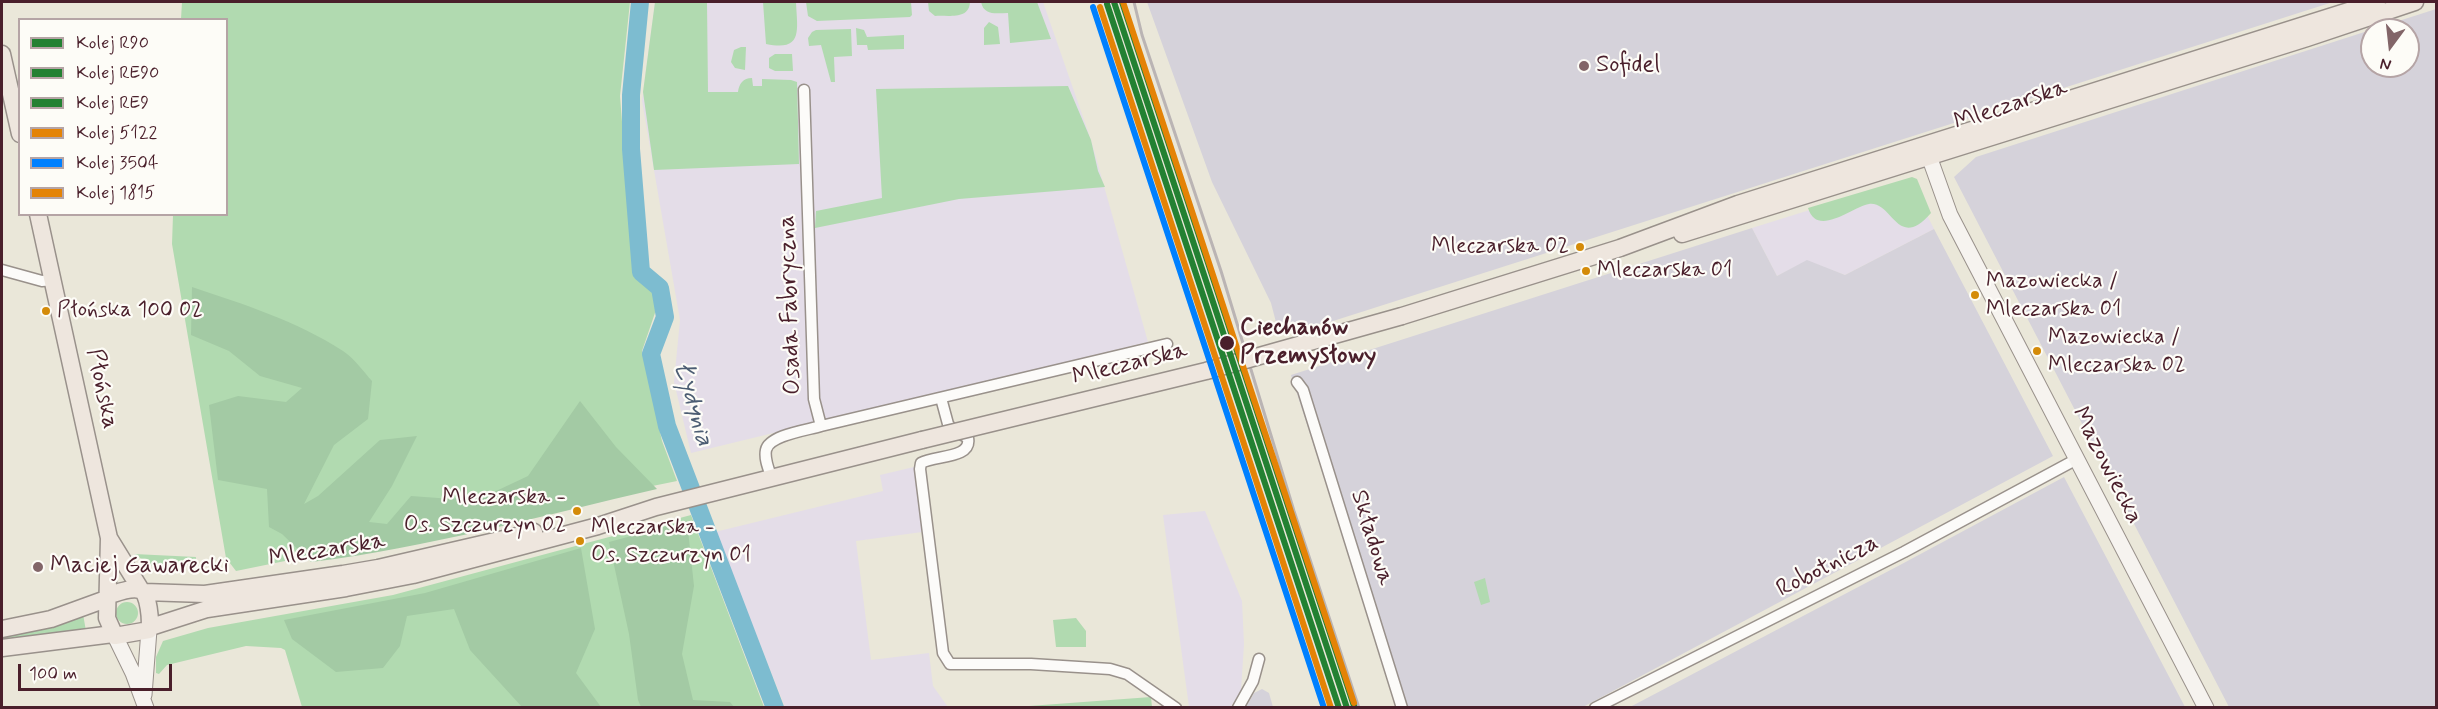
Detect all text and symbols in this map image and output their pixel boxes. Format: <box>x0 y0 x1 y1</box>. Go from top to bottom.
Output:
legend <box>18 18 228 216</box>
north arrow <box>2360 18 2420 78</box>
text: Kolej R90 <box>76 31 149 55</box>
place label: Sofidel <box>1596 52 1660 80</box>
text: N <box>2378 52 2394 75</box>
marker: Sofidel <box>1577 59 1591 73</box>
text: Kolej RE90 <box>76 61 159 85</box>
street label: Mleczarska <box>1951 74 2071 138</box>
text: Kolej RE9 <box>76 91 149 115</box>
text: Kolej 5122 <box>76 121 157 145</box>
text: Kolej 3504 <box>76 151 158 175</box>
text: Kolej 1815 <box>76 181 155 205</box>
street label: Osada Fabryczna <box>773 215 809 395</box>
place label: Mleczarska 02 <box>1431 234 1569 260</box>
marker: Mleczarska 02 <box>1574 241 1586 253</box>
place label: Mleczarska 01 <box>1597 258 1733 284</box>
marker: Mleczarska 01 <box>1580 265 1592 277</box>
place label: Mazowiecka / Mleczarska 01 <box>1986 269 2122 320</box>
marker: Mazowiecka / Mleczarska 01 <box>1969 289 1981 301</box>
place label: Płońska 100 02 <box>57 298 203 324</box>
marker: Płońska 100 02 <box>40 305 52 317</box>
place label: Ciechanów Przemysłowy <box>1240 315 1376 371</box>
place label: Mazowiecka / Mleczarska 02 <box>2048 325 2186 376</box>
marker: Ciechanów Przemysłowy <box>1218 334 1236 352</box>
street label: Mleczarska <box>1069 337 1191 393</box>
marker: Mazowiecka / Mleczarska 02 <box>2031 345 2043 357</box>
street label: Płońska <box>78 346 124 432</box>
water label: Łydynia <box>665 358 719 450</box>
street label: Mazowiecka <box>2064 403 2148 529</box>
place label: Mleczarska - Os. Szczurzyn 02 <box>404 485 566 536</box>
street label: Składowa <box>1343 487 1399 589</box>
marker: Mleczarska - Os. Szczurzyn 02 <box>571 505 583 517</box>
place label: Mleczarska - Os. Szczurzyn 01 <box>591 515 751 566</box>
street label: Mleczarska <box>267 528 387 574</box>
street label: Robotnicza <box>1772 529 1884 605</box>
marker: Mleczarska - Os. Szczurzyn 01 <box>574 535 586 547</box>
place label: Maciej Gawarecki <box>50 553 229 581</box>
marker: Maciej Gawarecki <box>31 560 45 574</box>
scale bar <box>21 652 176 690</box>
text: 100 m <box>29 662 77 686</box>

